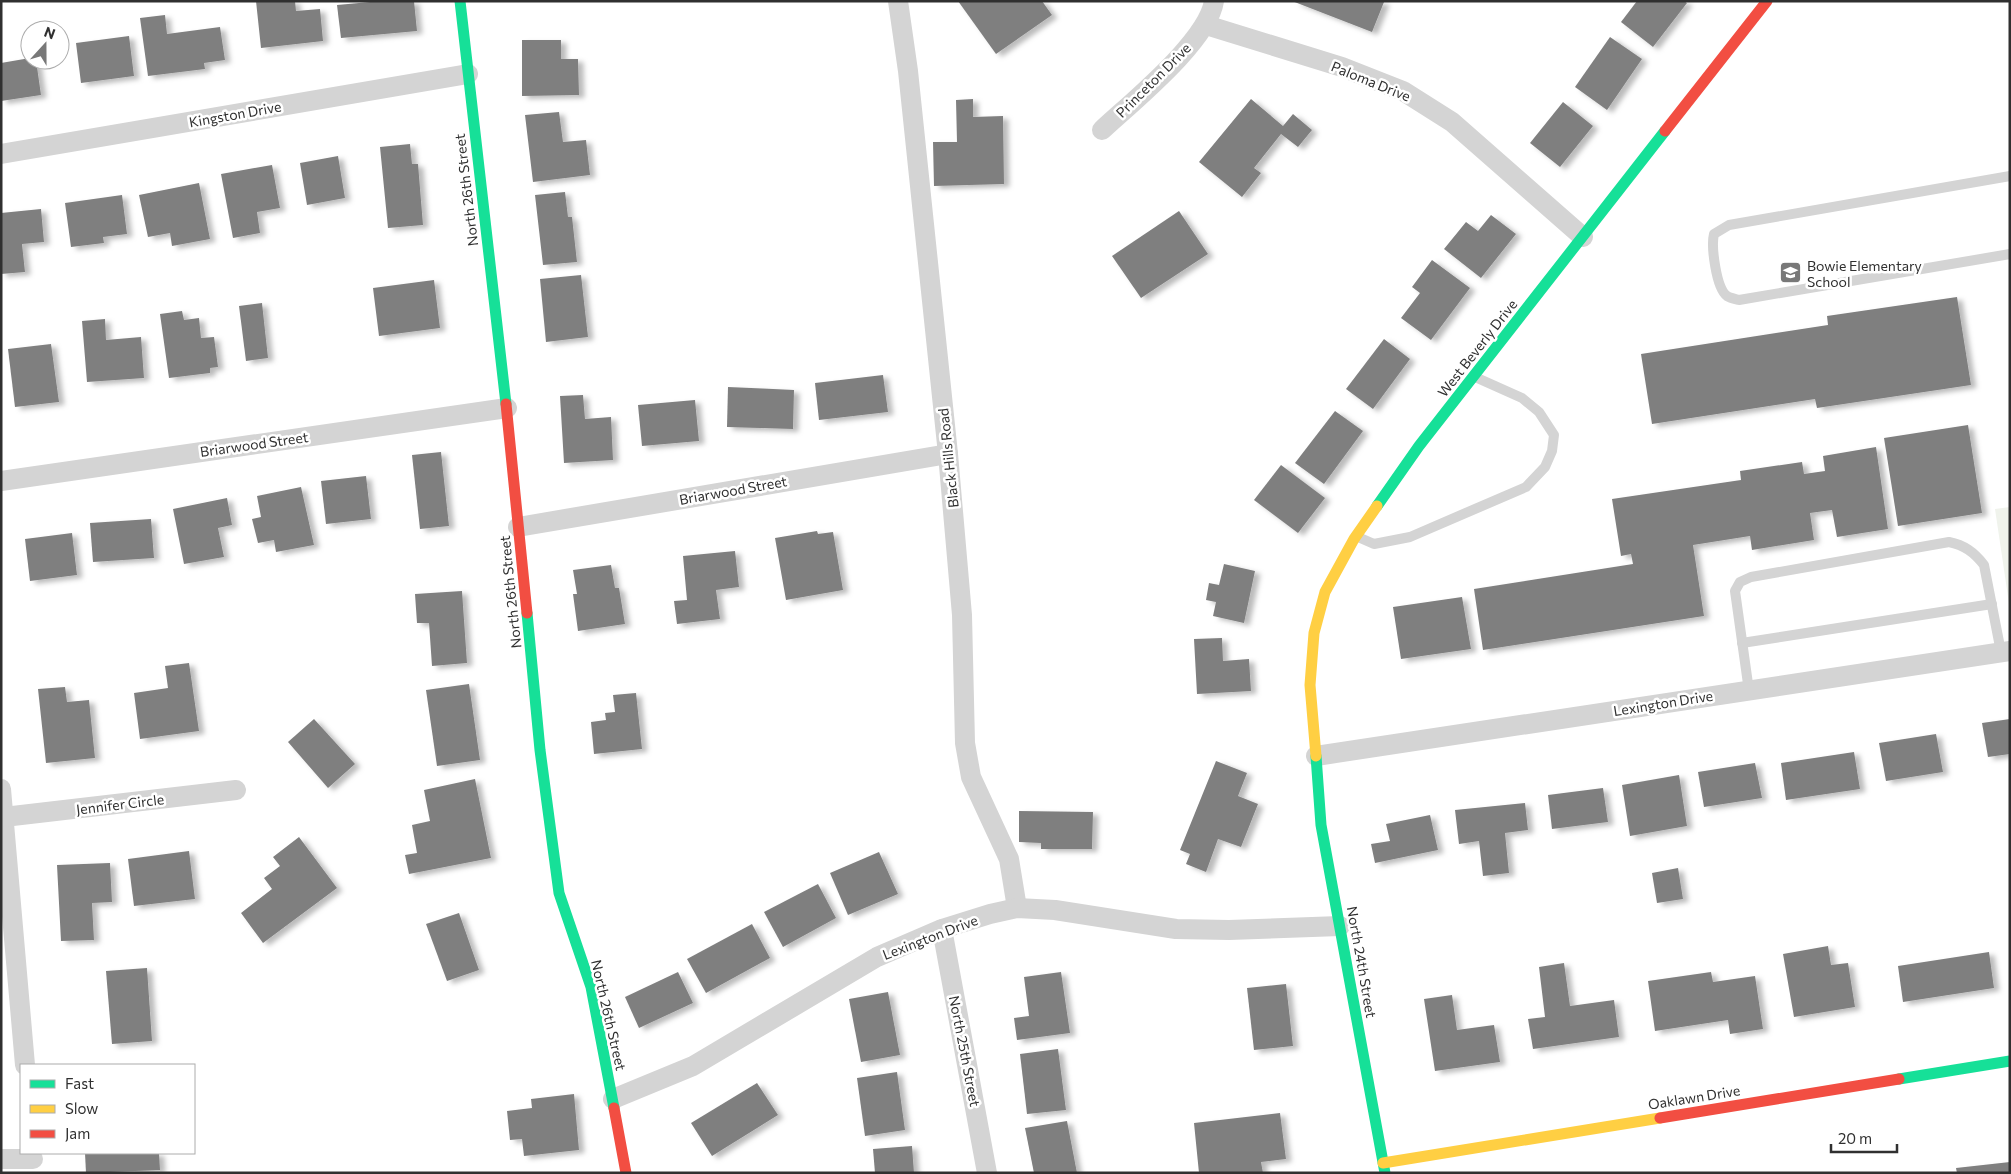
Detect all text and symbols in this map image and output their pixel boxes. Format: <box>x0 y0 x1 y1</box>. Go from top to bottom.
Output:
north arrow <box>20 20 70 70</box>
text: N <box>42 23 58 42</box>
street label: Princeton Drive <box>1112 39 1194 121</box>
street label: Paloma Drive <box>1329 57 1413 105</box>
street label: Kingston Drive <box>187 98 283 130</box>
street label: North 26th Street <box>451 133 481 247</box>
place label: Bowie Elementary School <box>1807 257 1922 290</box>
school or university icon: Bowie Elementary School <box>1779 261 1803 285</box>
street label: West Beverly Drive <box>1434 296 1520 400</box>
street label: Black Hills Road <box>934 407 962 509</box>
street label: Briarwood Street <box>199 428 309 460</box>
street label: Briarwood Street <box>678 472 788 508</box>
street label: North 26th Street <box>496 535 524 649</box>
street label: Lexington Drive <box>1612 687 1714 719</box>
street label: Jennifer Circle <box>75 790 165 818</box>
street label: North 24th Street <box>1344 905 1380 1019</box>
street label: Lexington Drive <box>880 911 980 963</box>
street label: North 26th Street <box>588 958 630 1072</box>
street label: North 25th Street <box>946 994 984 1108</box>
legend <box>20 1064 195 1154</box>
text: Fast <box>65 1074 94 1092</box>
street label: Oaklawn Drive <box>1647 1081 1741 1113</box>
text: Slow <box>65 1099 98 1117</box>
scale bar <box>1831 1122 1897 1154</box>
text: Jam <box>65 1124 90 1142</box>
text: 20 m <box>1838 1129 1872 1147</box>

